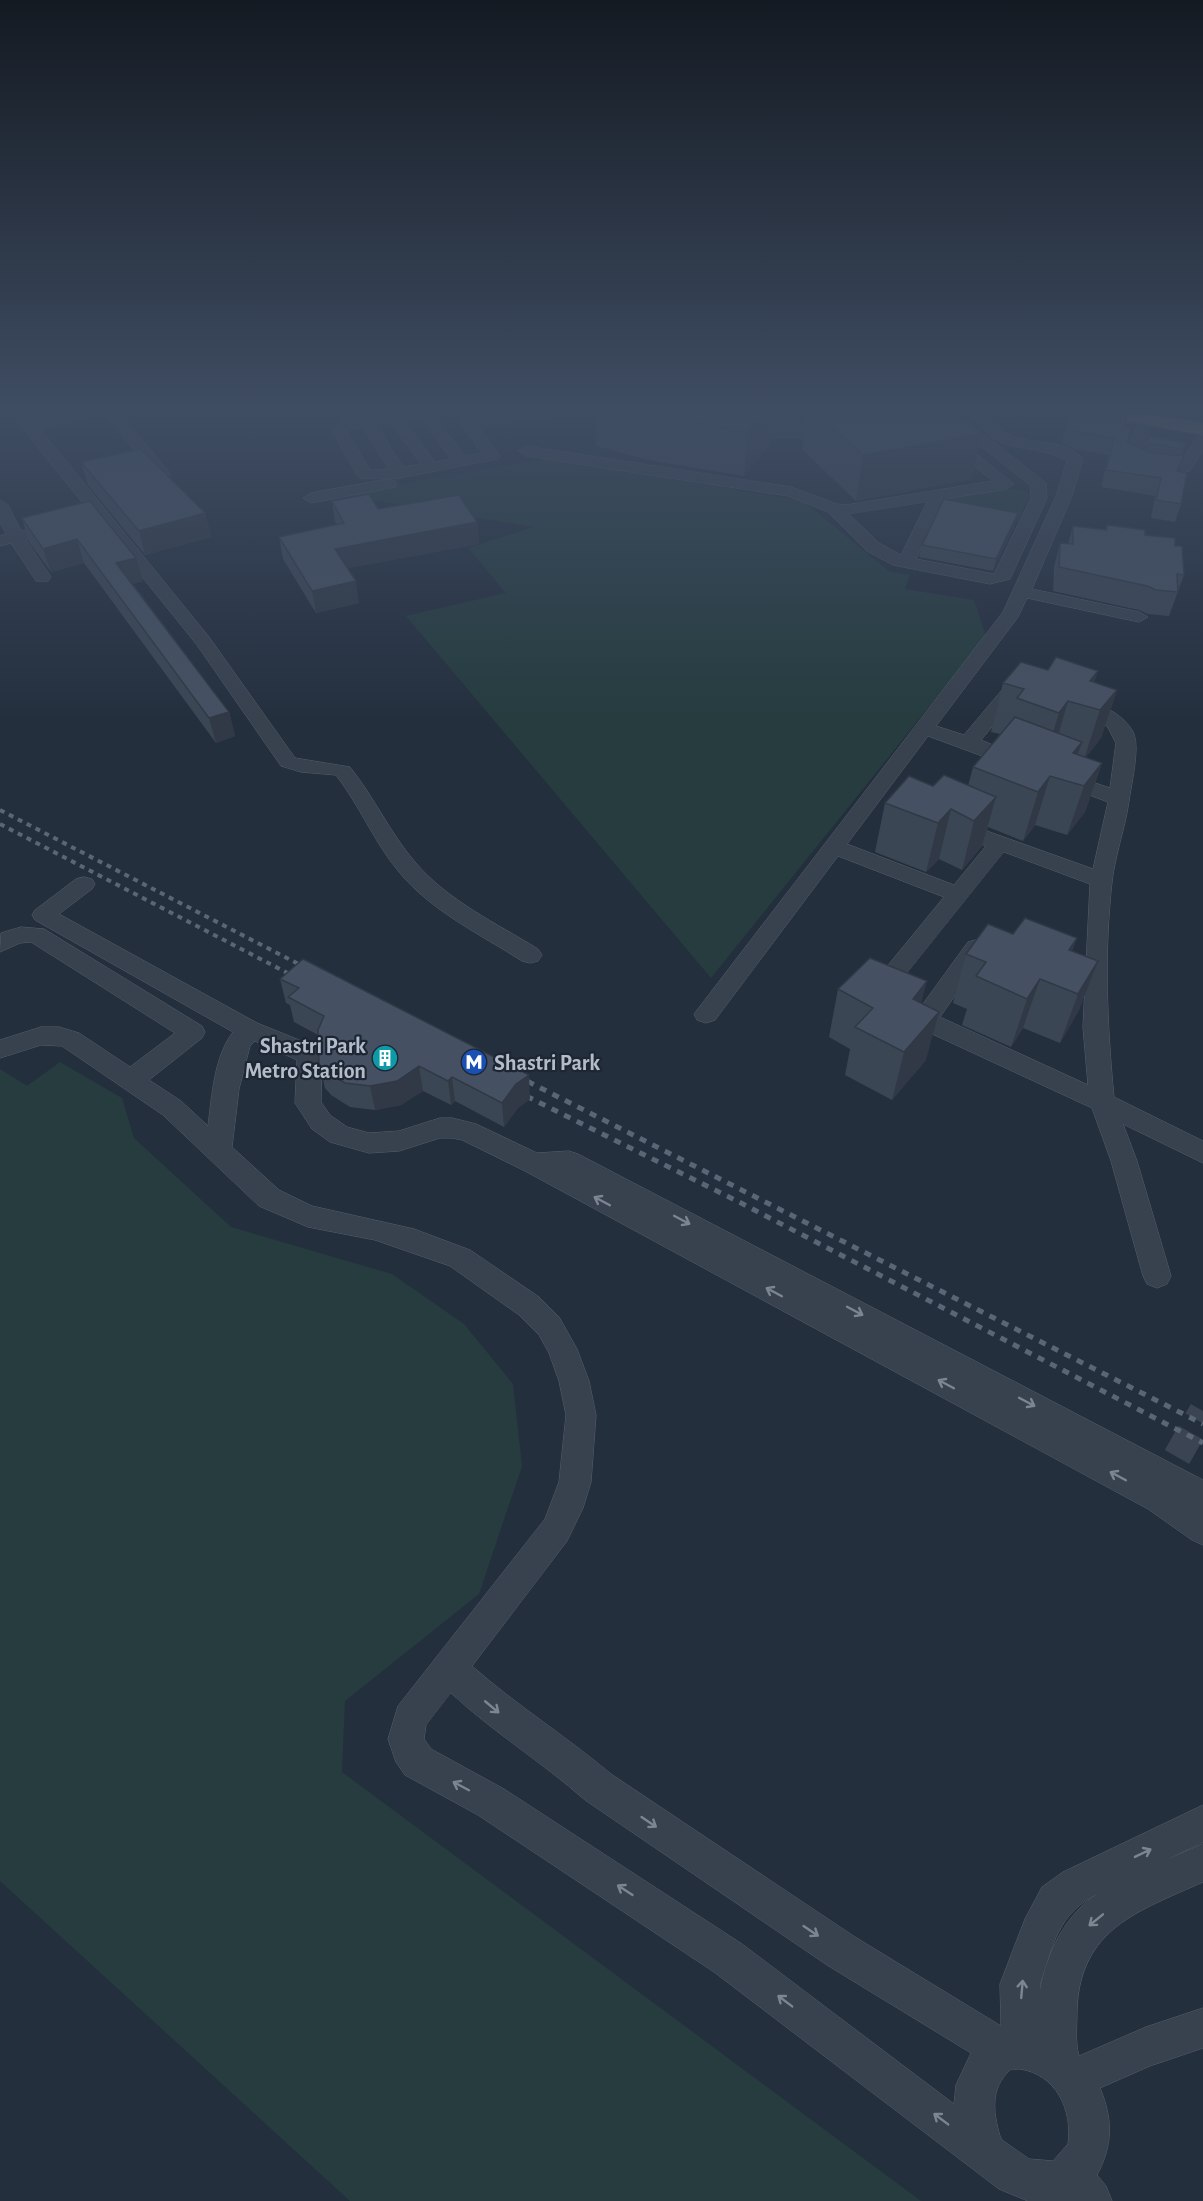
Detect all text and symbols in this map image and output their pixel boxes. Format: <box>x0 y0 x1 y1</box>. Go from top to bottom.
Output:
place label: Shastri Park Metro Station <box>245 1035 366 1082</box>
building icon: Shastri Park Metro Station <box>370 1043 400 1073</box>
metro station icon: Shastri Park <box>459 1047 489 1077</box>
place label: Shastri Park <box>494 1052 600 1074</box>
one-way arrow <box>593 1194 611 1206</box>
one-way arrow <box>673 1215 691 1227</box>
one-way arrow <box>765 1286 783 1298</box>
one-way arrow <box>846 1305 863 1317</box>
one-way arrow <box>938 1378 955 1390</box>
one-way arrow <box>1018 1397 1036 1408</box>
one-way arrow <box>1110 1470 1127 1482</box>
one-way arrow <box>484 1700 500 1713</box>
one-way arrow <box>452 1780 470 1791</box>
one-way arrow <box>641 1816 657 1828</box>
one-way arrow <box>1133 1846 1151 1858</box>
one-way arrow <box>617 1884 634 1896</box>
one-way arrow <box>1088 1913 1104 1926</box>
one-way arrow <box>802 1925 819 1937</box>
one-way arrow <box>1017 1979 1028 1999</box>
one-way arrow <box>778 1995 794 2008</box>
one-way arrow <box>933 2113 949 2126</box>

